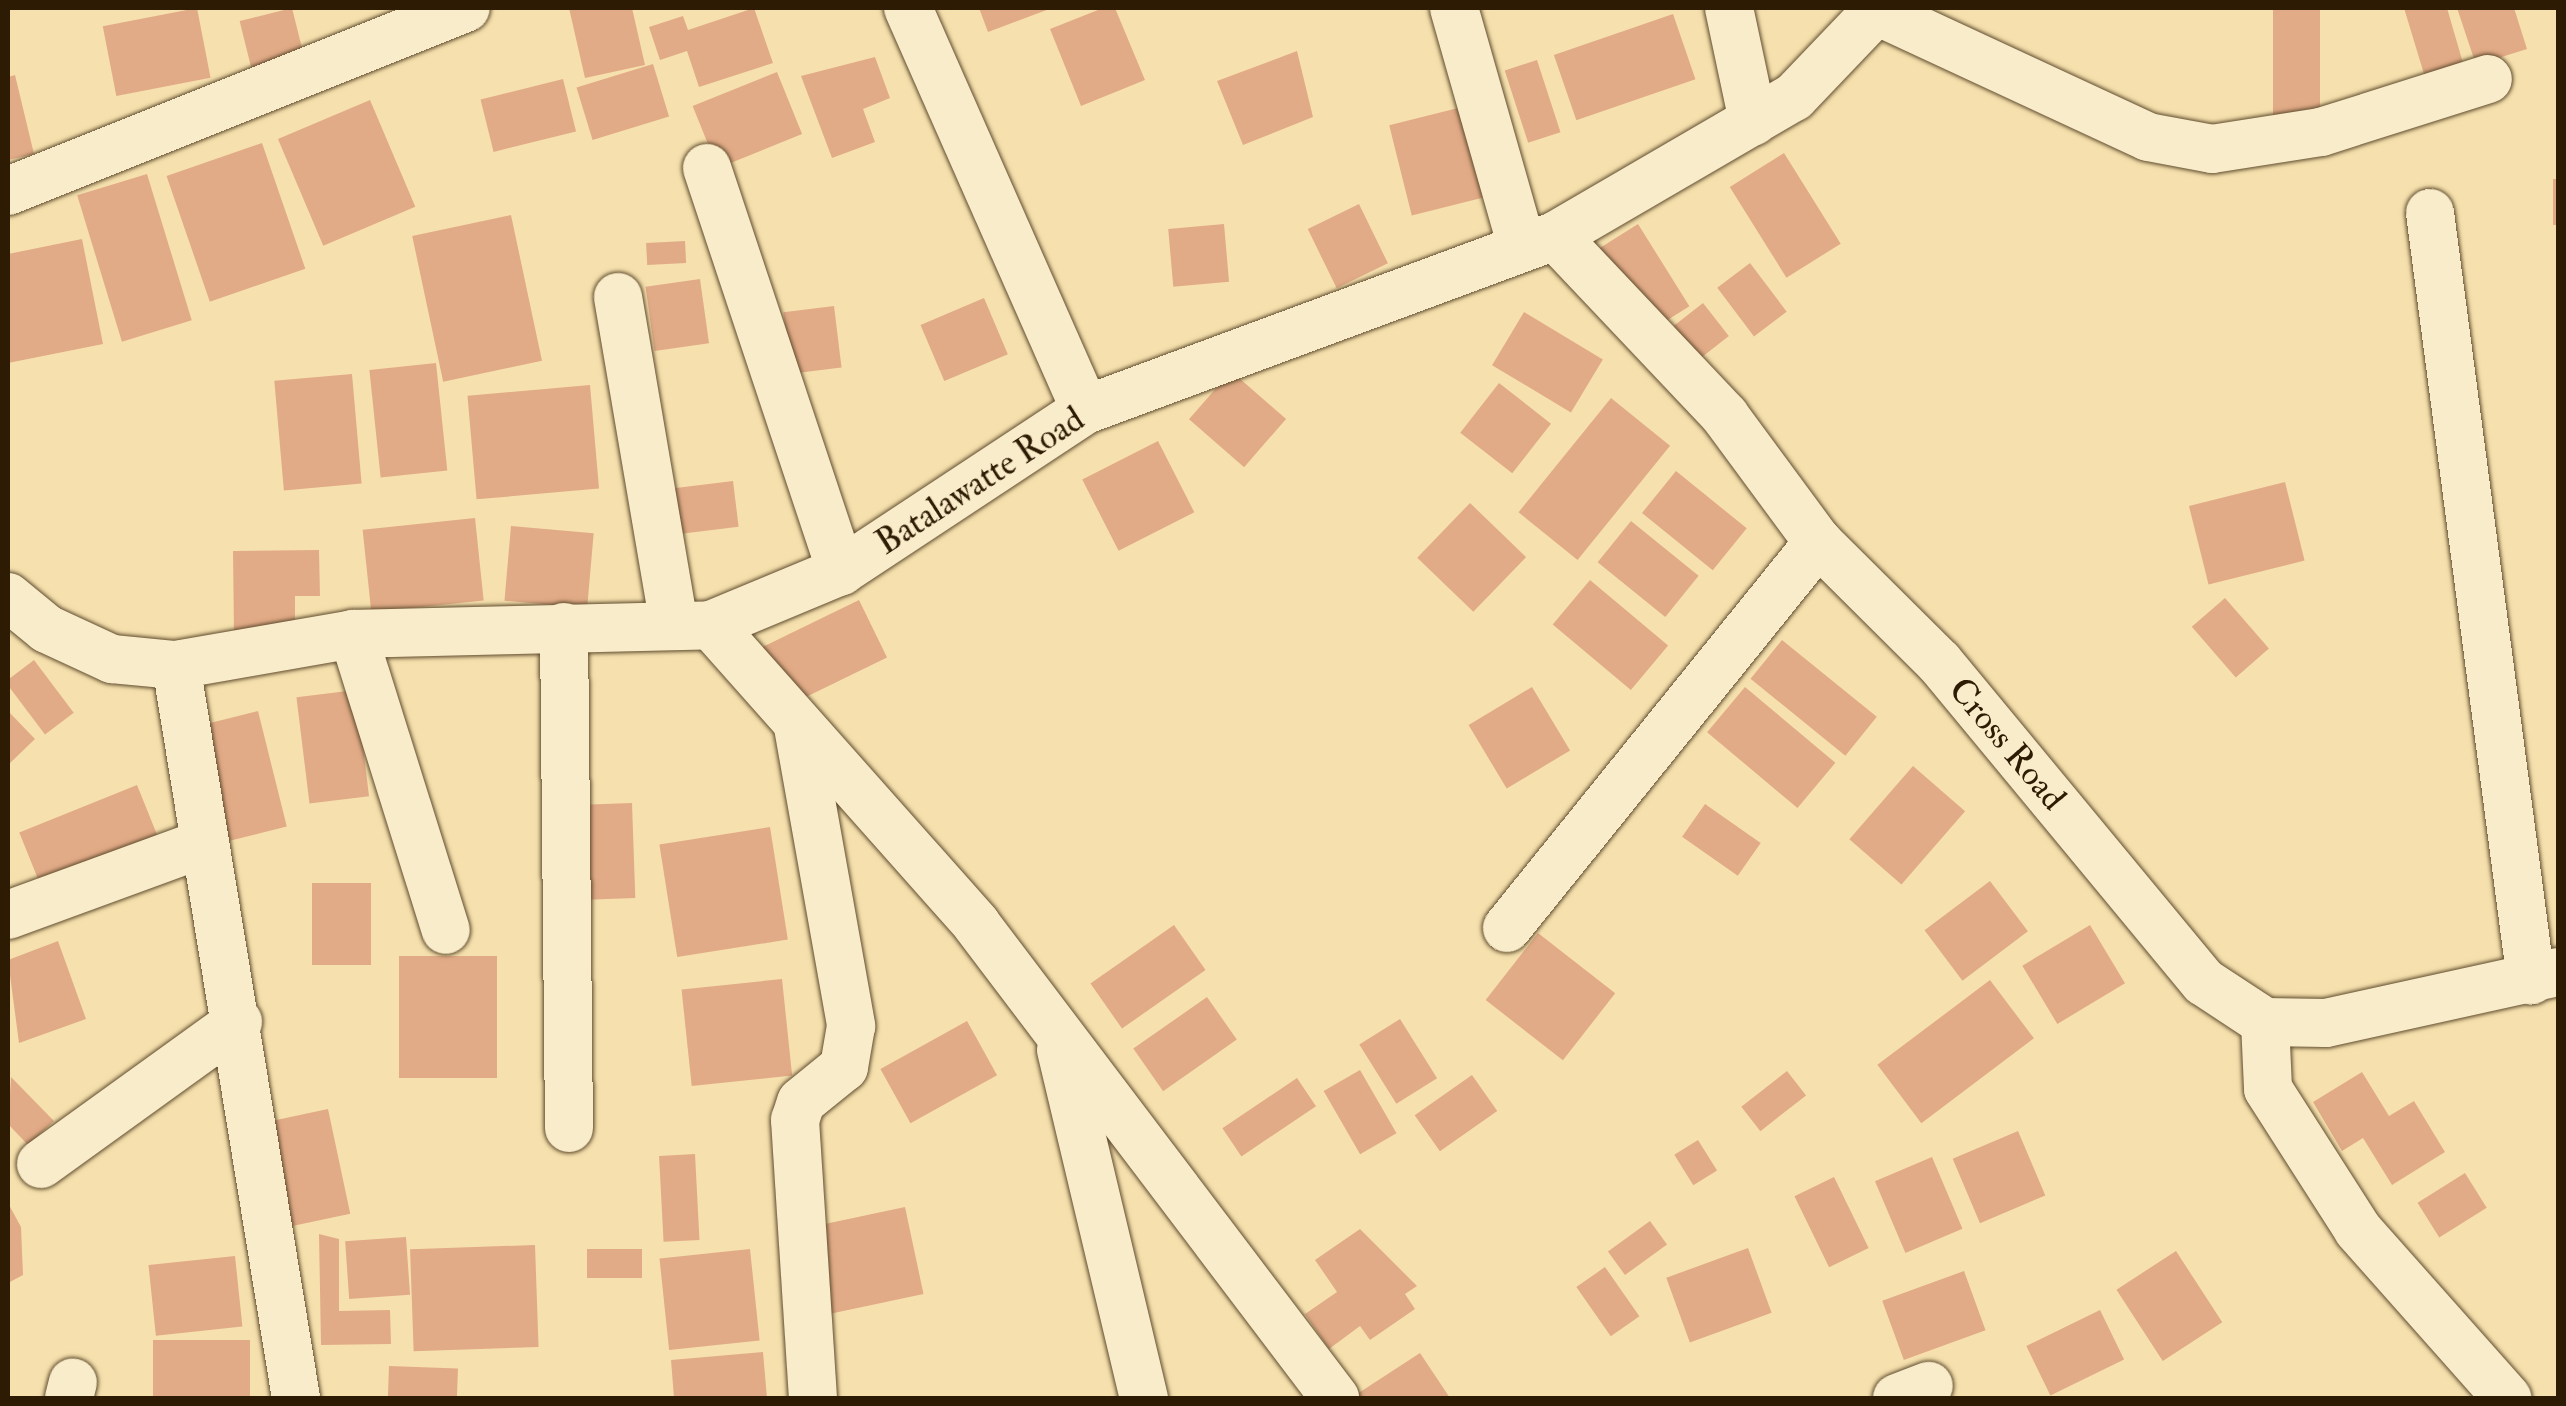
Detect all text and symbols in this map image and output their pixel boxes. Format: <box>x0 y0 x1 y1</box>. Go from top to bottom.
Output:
street label: Batalawatte Road <box>868 398 1092 564</box>
street label: Cross Road <box>1940 669 2074 819</box>

